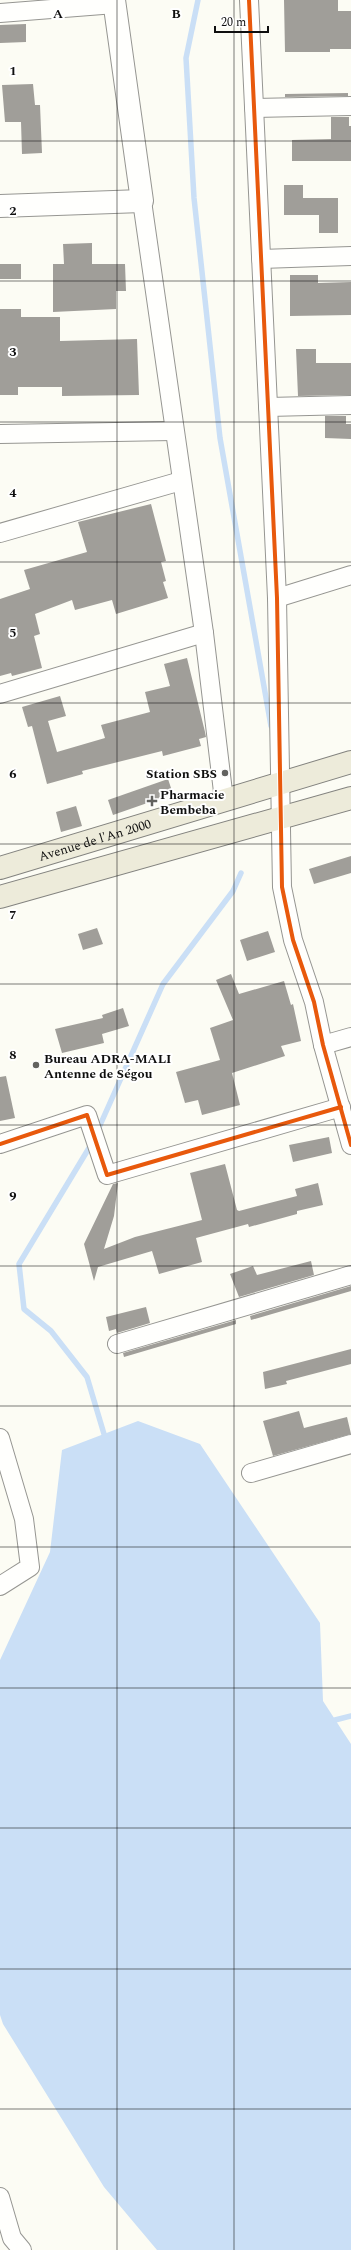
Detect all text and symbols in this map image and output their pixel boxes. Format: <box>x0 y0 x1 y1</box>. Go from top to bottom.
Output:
text: A <box>53 4 63 24</box>
text: B <box>171 4 181 24</box>
scale bar <box>215 8 268 34</box>
text: 20 m <box>221 13 246 32</box>
text: 1 <box>9 61 17 81</box>
text: 2 <box>9 201 17 221</box>
text: 3 <box>9 342 17 362</box>
text: 4 <box>9 483 17 503</box>
text: 5 <box>9 623 17 643</box>
text: 6 <box>9 764 17 784</box>
place label: Station SBS <box>146 764 217 784</box>
marker: Station SBS <box>220 768 230 778</box>
place label: Pharmacie Bembeba <box>160 785 225 820</box>
marker: Pharmacie Bembeba <box>147 796 157 806</box>
street label: Avenue de l'An 2000 <box>36 814 154 867</box>
text: 7 <box>9 905 17 925</box>
text: 8 <box>9 1045 17 1065</box>
place label: Bureau ADRA-MALI Antenne de Ségou <box>44 1049 171 1084</box>
marker: Bureau ADRA-MALI Antenne de Ségou <box>31 1060 41 1070</box>
text: 9 <box>9 1186 17 1206</box>

